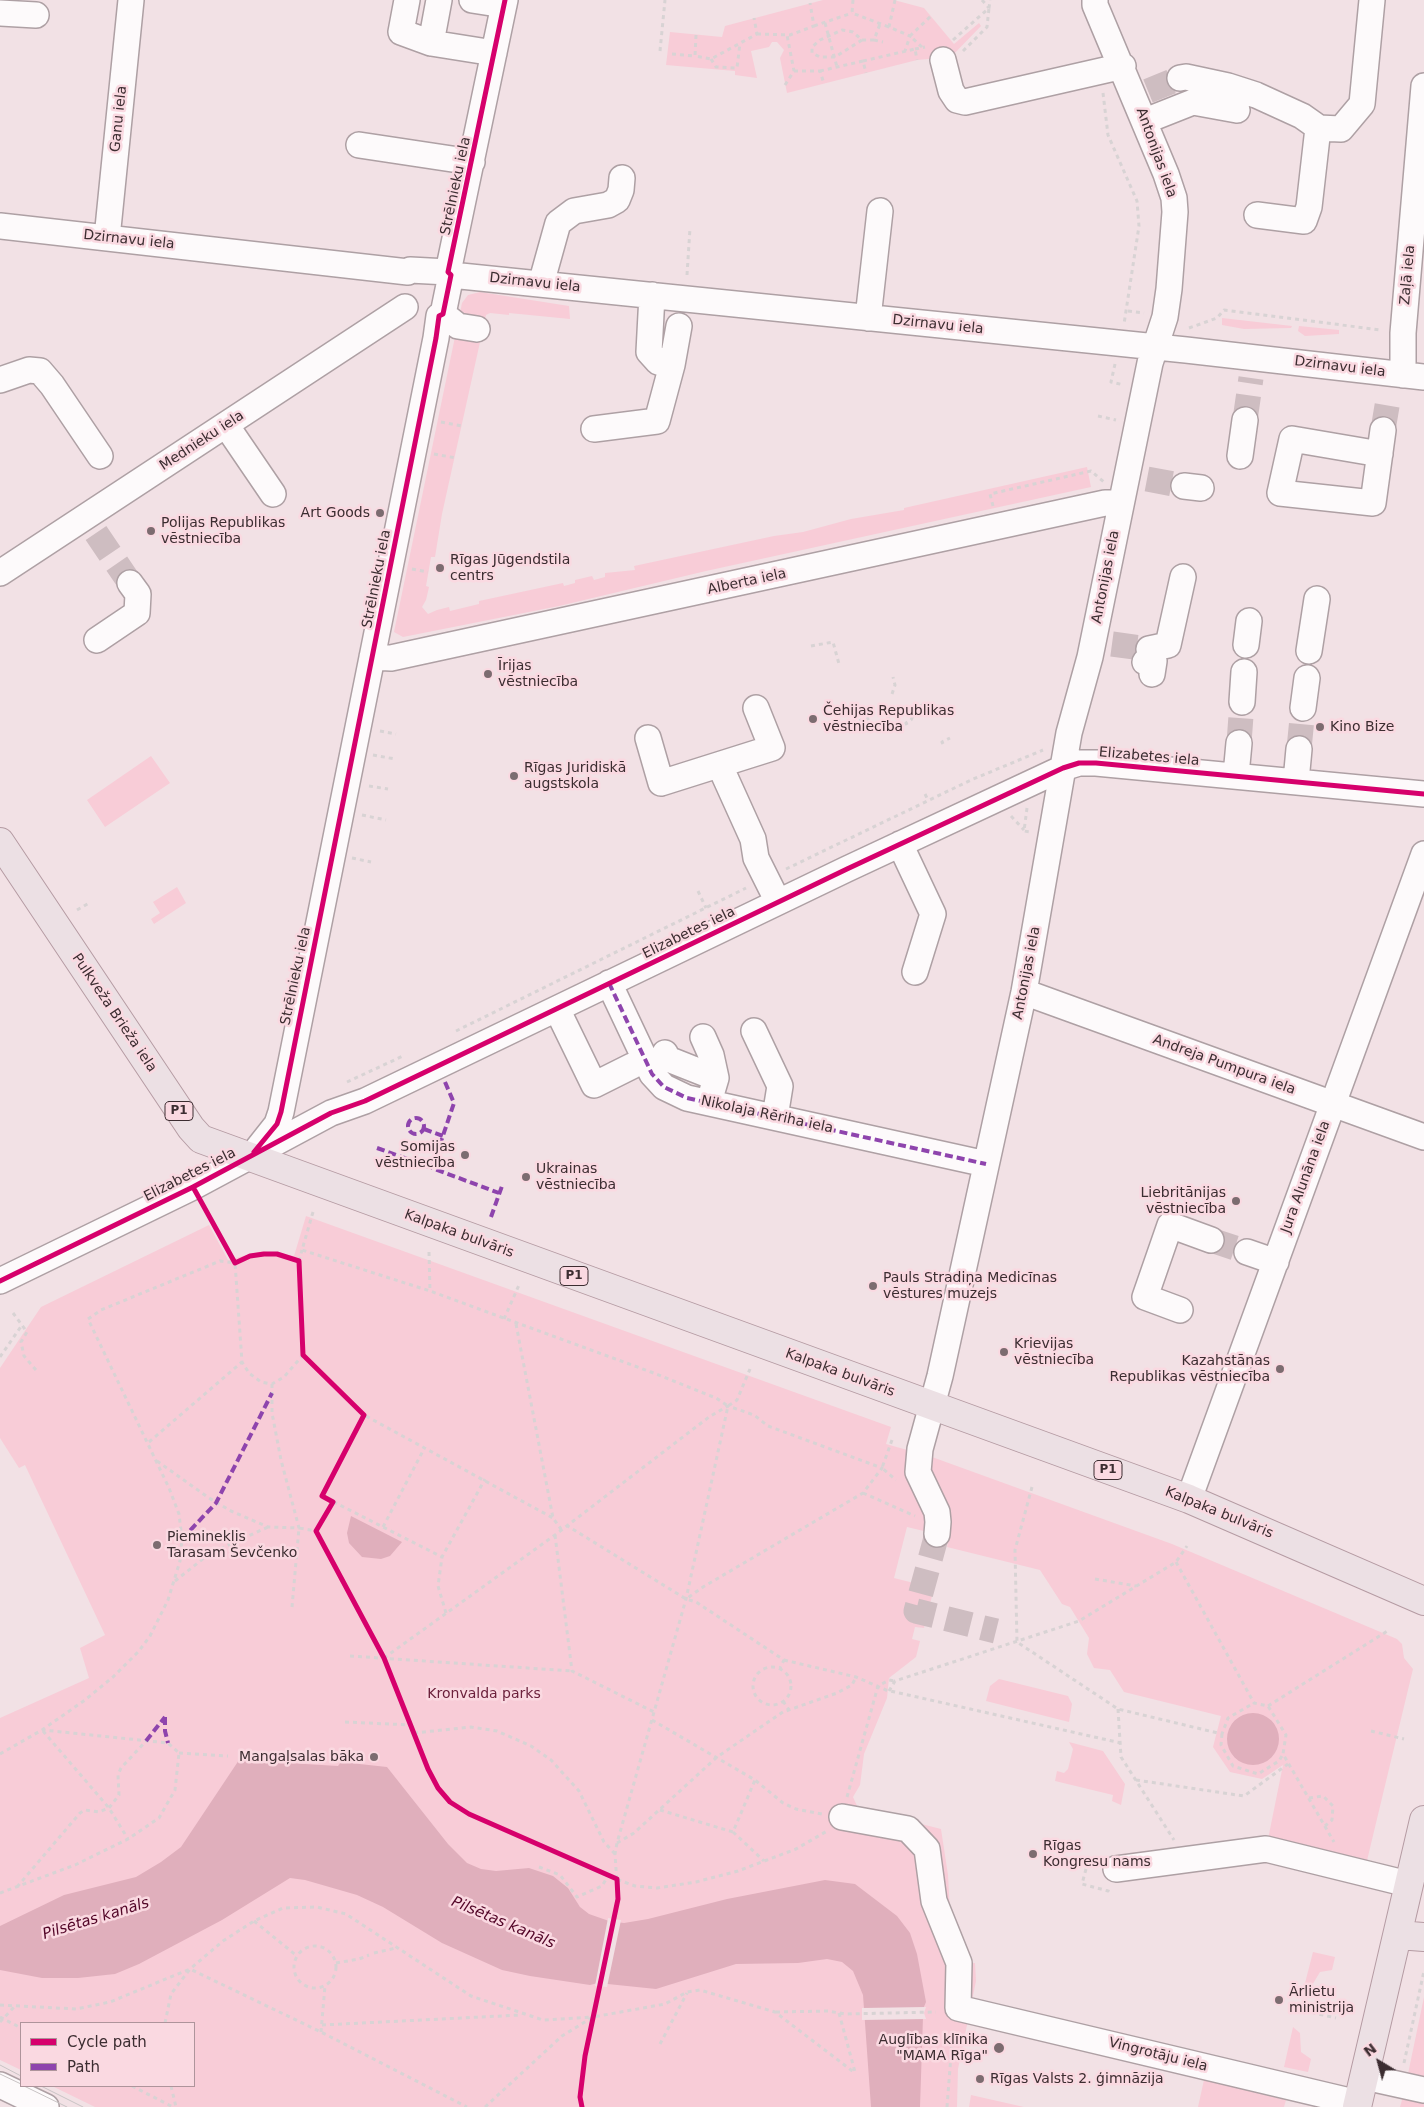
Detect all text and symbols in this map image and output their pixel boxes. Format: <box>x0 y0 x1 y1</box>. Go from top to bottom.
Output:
street label: Ganu iela <box>107 85 131 153</box>
street label: Antonijas iela <box>1132 106 1180 200</box>
street label: Strēlnieku iela <box>437 135 475 237</box>
street label: Dzirnavu iela <box>83 227 175 253</box>
street label: Zaļā iela <box>1397 244 1419 306</box>
street label: Dzirnavu iela <box>489 270 581 296</box>
street label: Dzirnavu iela <box>892 312 984 338</box>
street label: Dzirnavu iela <box>1294 353 1386 381</box>
street label: Mednieku iela <box>157 408 247 474</box>
place label: Art Goods <box>301 505 370 521</box>
marker: Art Goods <box>374 507 386 519</box>
place label: Polijas Republikas vēstniecība <box>161 515 285 548</box>
marker: Polijas Republikas vēstniecība <box>145 525 157 537</box>
street label: Strēlnieku iela <box>359 528 395 630</box>
street label: Antonijas iela <box>1089 529 1123 625</box>
place label: Rīgas Jūgendstila centrs <box>450 552 570 584</box>
marker: Rīgas Jūgendstila centrs <box>434 562 446 574</box>
street label: Alberta iela <box>706 565 788 599</box>
place label: Īrijas vēstniecība <box>498 658 578 690</box>
marker: Īrijas vēstniecība <box>482 668 494 680</box>
place label: Čehijas Republikas vēstniecība <box>823 703 954 736</box>
marker: Čehijas Republikas vēstniecība <box>807 713 819 725</box>
place label: Kino Bize <box>1330 719 1394 735</box>
marker: Kino Bize <box>1314 721 1326 733</box>
street label: Elizabetes iela <box>1098 744 1200 770</box>
place label: Rīgas Juridiskā augstskola <box>524 760 626 792</box>
marker: Rīgas Juridiskā augstskola <box>508 770 520 782</box>
street label: Elizabetes iela <box>640 903 738 963</box>
street label: Strēlnieku iela <box>277 925 315 1027</box>
street label: Antonijas iela <box>1010 925 1044 1021</box>
street label: Pulkveža Brieža iela <box>68 950 160 1076</box>
street label: Andreja Pumpura iela <box>1150 1031 1298 1099</box>
street label: Nikolaja Rēriha iela <box>699 1093 835 1137</box>
road number: P1 <box>165 1102 193 1120</box>
street label: Jura Alunāna iela <box>1278 1118 1334 1236</box>
place label: Somijas vēstniecība <box>375 1139 455 1172</box>
street label: Elizabetes iela <box>141 1145 239 1205</box>
marker: Somijas vēstniecība <box>459 1149 471 1161</box>
place label: Ukrainas vēstniecība <box>536 1161 616 1194</box>
marker: Ukrainas vēstniecība <box>520 1171 532 1183</box>
place label: Liebritānijas vēstniecība <box>1141 1185 1226 1218</box>
marker: Liebritānijas vēstniecība <box>1230 1195 1242 1207</box>
street label: Kalpaka bulvāris <box>402 1206 516 1262</box>
road number: P1 <box>560 1266 588 1285</box>
place label: Pauls Stradiņa Medicīnas vēstures muzejs <box>883 1270 1057 1302</box>
marker: Pauls Stradiņa Medicīnas vēstures muzejs <box>867 1280 879 1292</box>
place label: Krievijas vēstniecība <box>1014 1336 1094 1368</box>
street label: Kalpaka bulvāris <box>783 1345 897 1401</box>
marker: Krievijas vēstniecība <box>998 1346 1010 1358</box>
place label: Kazahstānas Republikas vēstniecība <box>1110 1353 1270 1385</box>
marker: Kazahstānas Republikas vēstniecība <box>1274 1363 1286 1375</box>
road number: P1 <box>1094 1460 1122 1480</box>
street label: Kalpaka bulvāris <box>1162 1484 1276 1542</box>
place label: Piemineklis Tarasam Ševčenko <box>167 1529 297 1561</box>
marker: Piemineklis Tarasam Ševčenko <box>151 1539 163 1551</box>
park label: Kronvalda parks <box>427 1686 541 1702</box>
place label: Mangaļsalas bāka <box>239 1749 364 1765</box>
marker: Mangaļsalas bāka <box>368 1751 380 1763</box>
place label: Rīgas Kongresu nams <box>1043 1838 1151 1870</box>
marker: Rīgas Kongresu nams <box>1027 1848 1039 1860</box>
water label: Pilsētas kanāls <box>449 1893 557 1953</box>
water label: Pilsētas kanāls <box>40 1894 152 1944</box>
place label: Ārlietu ministrija <box>1289 1984 1354 2016</box>
marker: Ārlietu ministrija <box>1273 1994 1285 2006</box>
legend <box>20 2022 195 2087</box>
place label: Auglības klīnika "MAMA Rīga" <box>879 2032 988 2064</box>
text: Cycle path <box>67 2033 147 2051</box>
street label: Vingrotāju iela <box>1107 2035 1209 2075</box>
north arrow <box>1354 2037 1404 2087</box>
text: N <box>1360 2040 1379 2060</box>
marker: Auglības klīnika "MAMA Rīga" <box>992 2041 1006 2055</box>
text: Path <box>67 2058 100 2076</box>
place label: Rīgas Valsts 2. ģimnāzija <box>990 2071 1164 2087</box>
marker: Rīgas Valsts 2. ģimnāzija <box>974 2073 986 2085</box>

